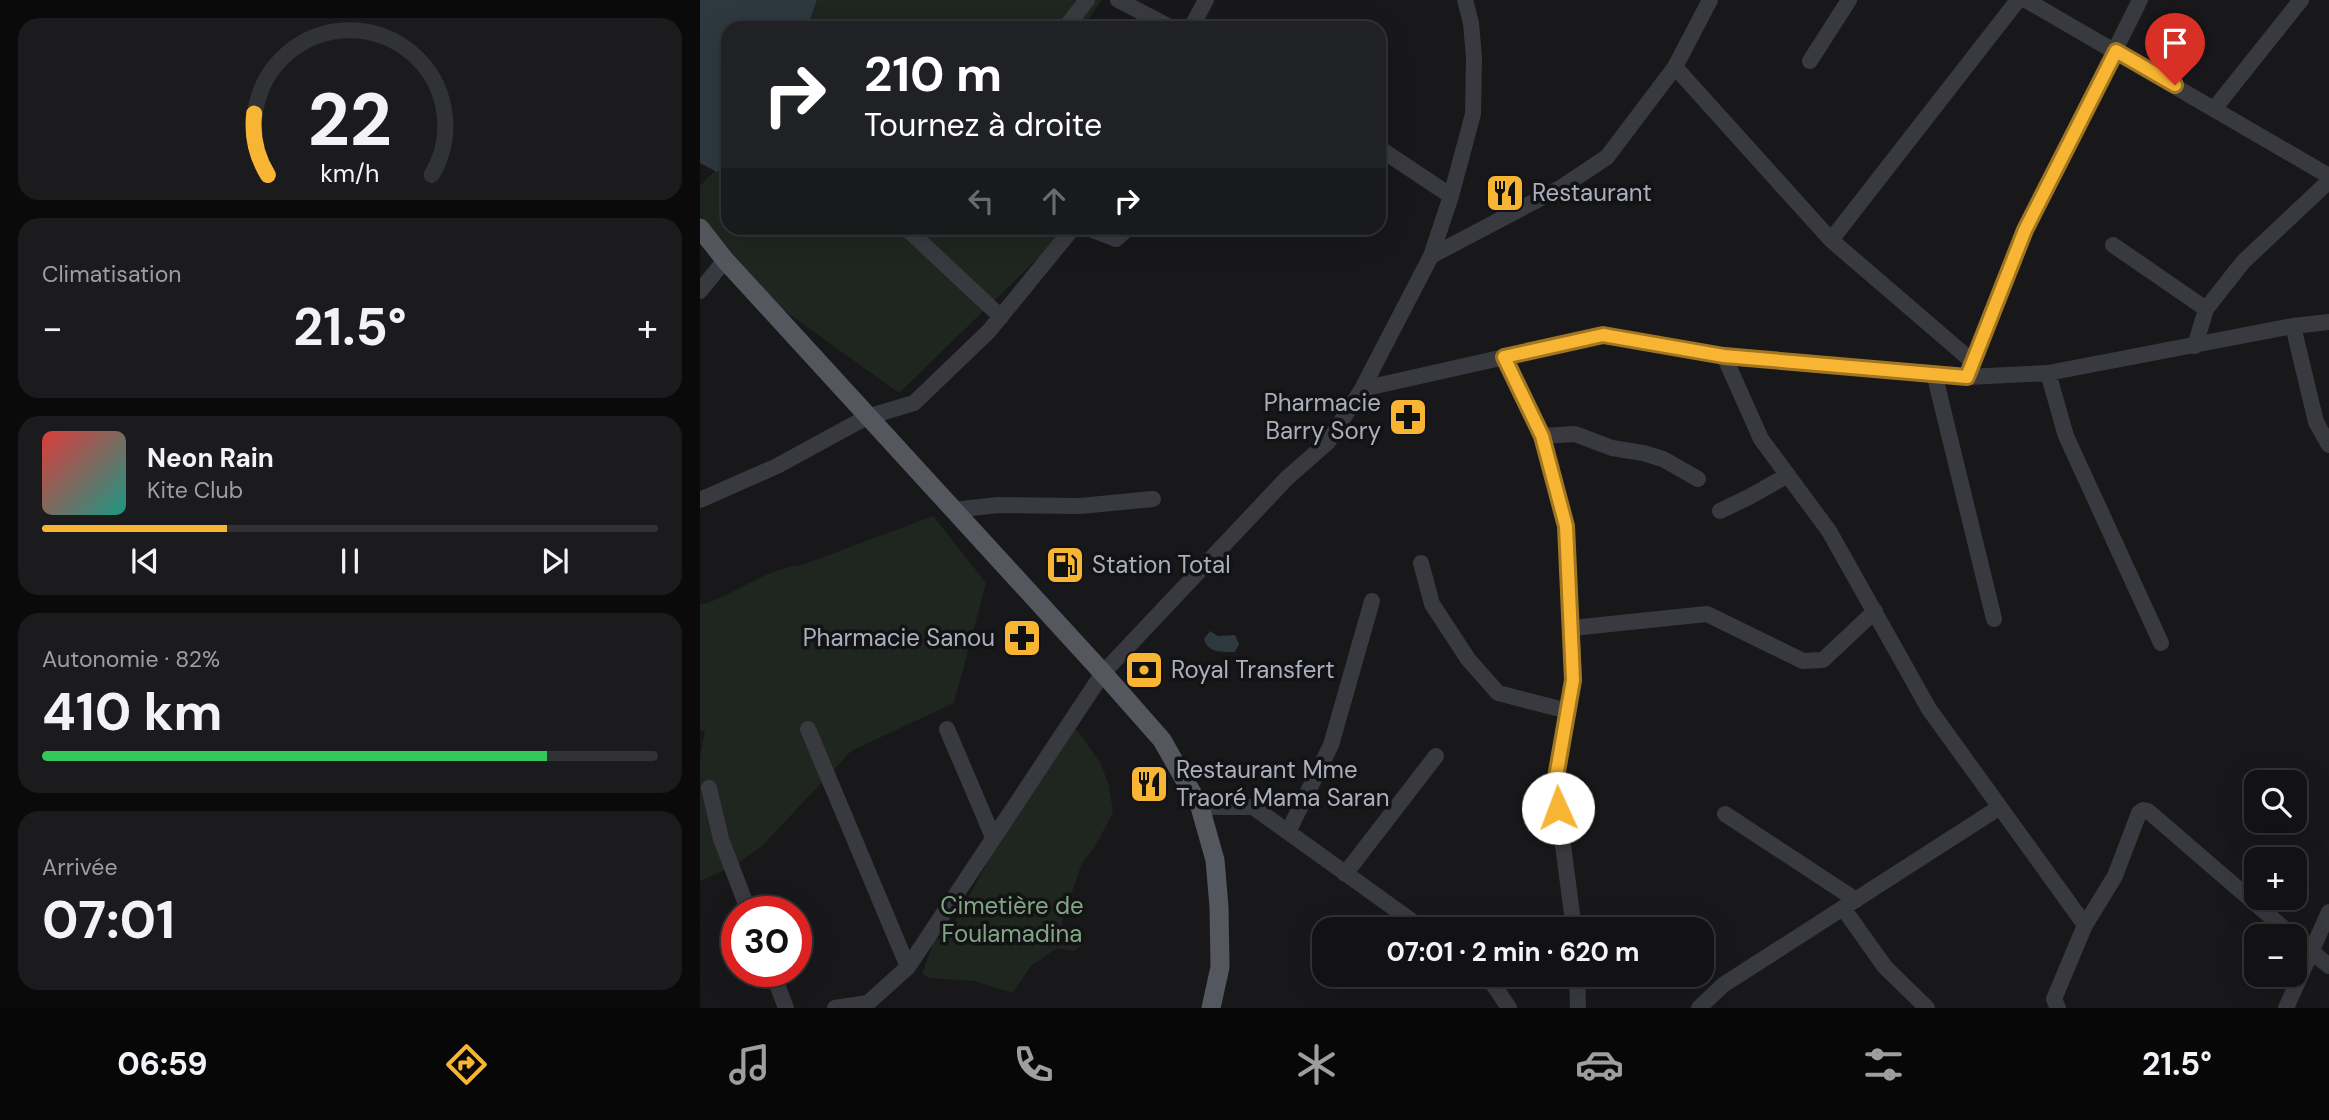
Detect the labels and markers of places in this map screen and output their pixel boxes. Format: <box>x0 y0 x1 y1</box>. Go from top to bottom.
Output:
pin <box>2145 13 2205 85</box>
restaurant icon: Restaurant <box>1484 172 1526 214</box>
place label: Restaurant <box>1532 177 1652 208</box>
place label: Pharmacie Barry Sory <box>1264 387 1381 446</box>
pharmacy icon: Pharmacie Barry Sory <box>1387 396 1429 438</box>
fuel station icon: Station Total <box>1044 544 1086 586</box>
place label: Station Total <box>1092 549 1230 580</box>
pharmacy icon: Pharmacie Sanou <box>1001 617 1043 659</box>
place label: Pharmacie Sanou <box>803 622 995 653</box>
bank icon: Royal Transfert <box>1123 649 1165 691</box>
place label: Royal Transfert <box>1171 654 1335 685</box>
place label: Restaurant Mme Traoré Mama Saran <box>1176 754 1389 813</box>
restaurant icon: Restaurant Mme Traoré Mama Saran <box>1128 763 1170 805</box>

